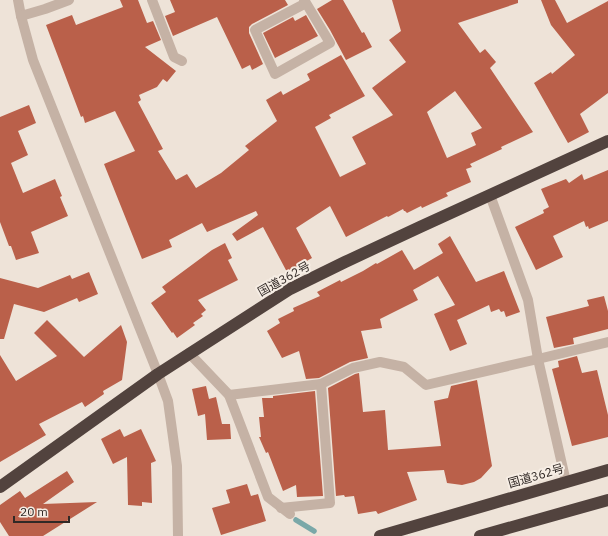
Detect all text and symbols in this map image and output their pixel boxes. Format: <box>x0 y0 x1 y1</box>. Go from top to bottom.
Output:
street label: 国道362号 <box>255 258 313 299</box>
street label: 国道362号 <box>506 460 566 491</box>
scale bar <box>14 498 69 524</box>
text: 20 m <box>20 504 48 519</box>

